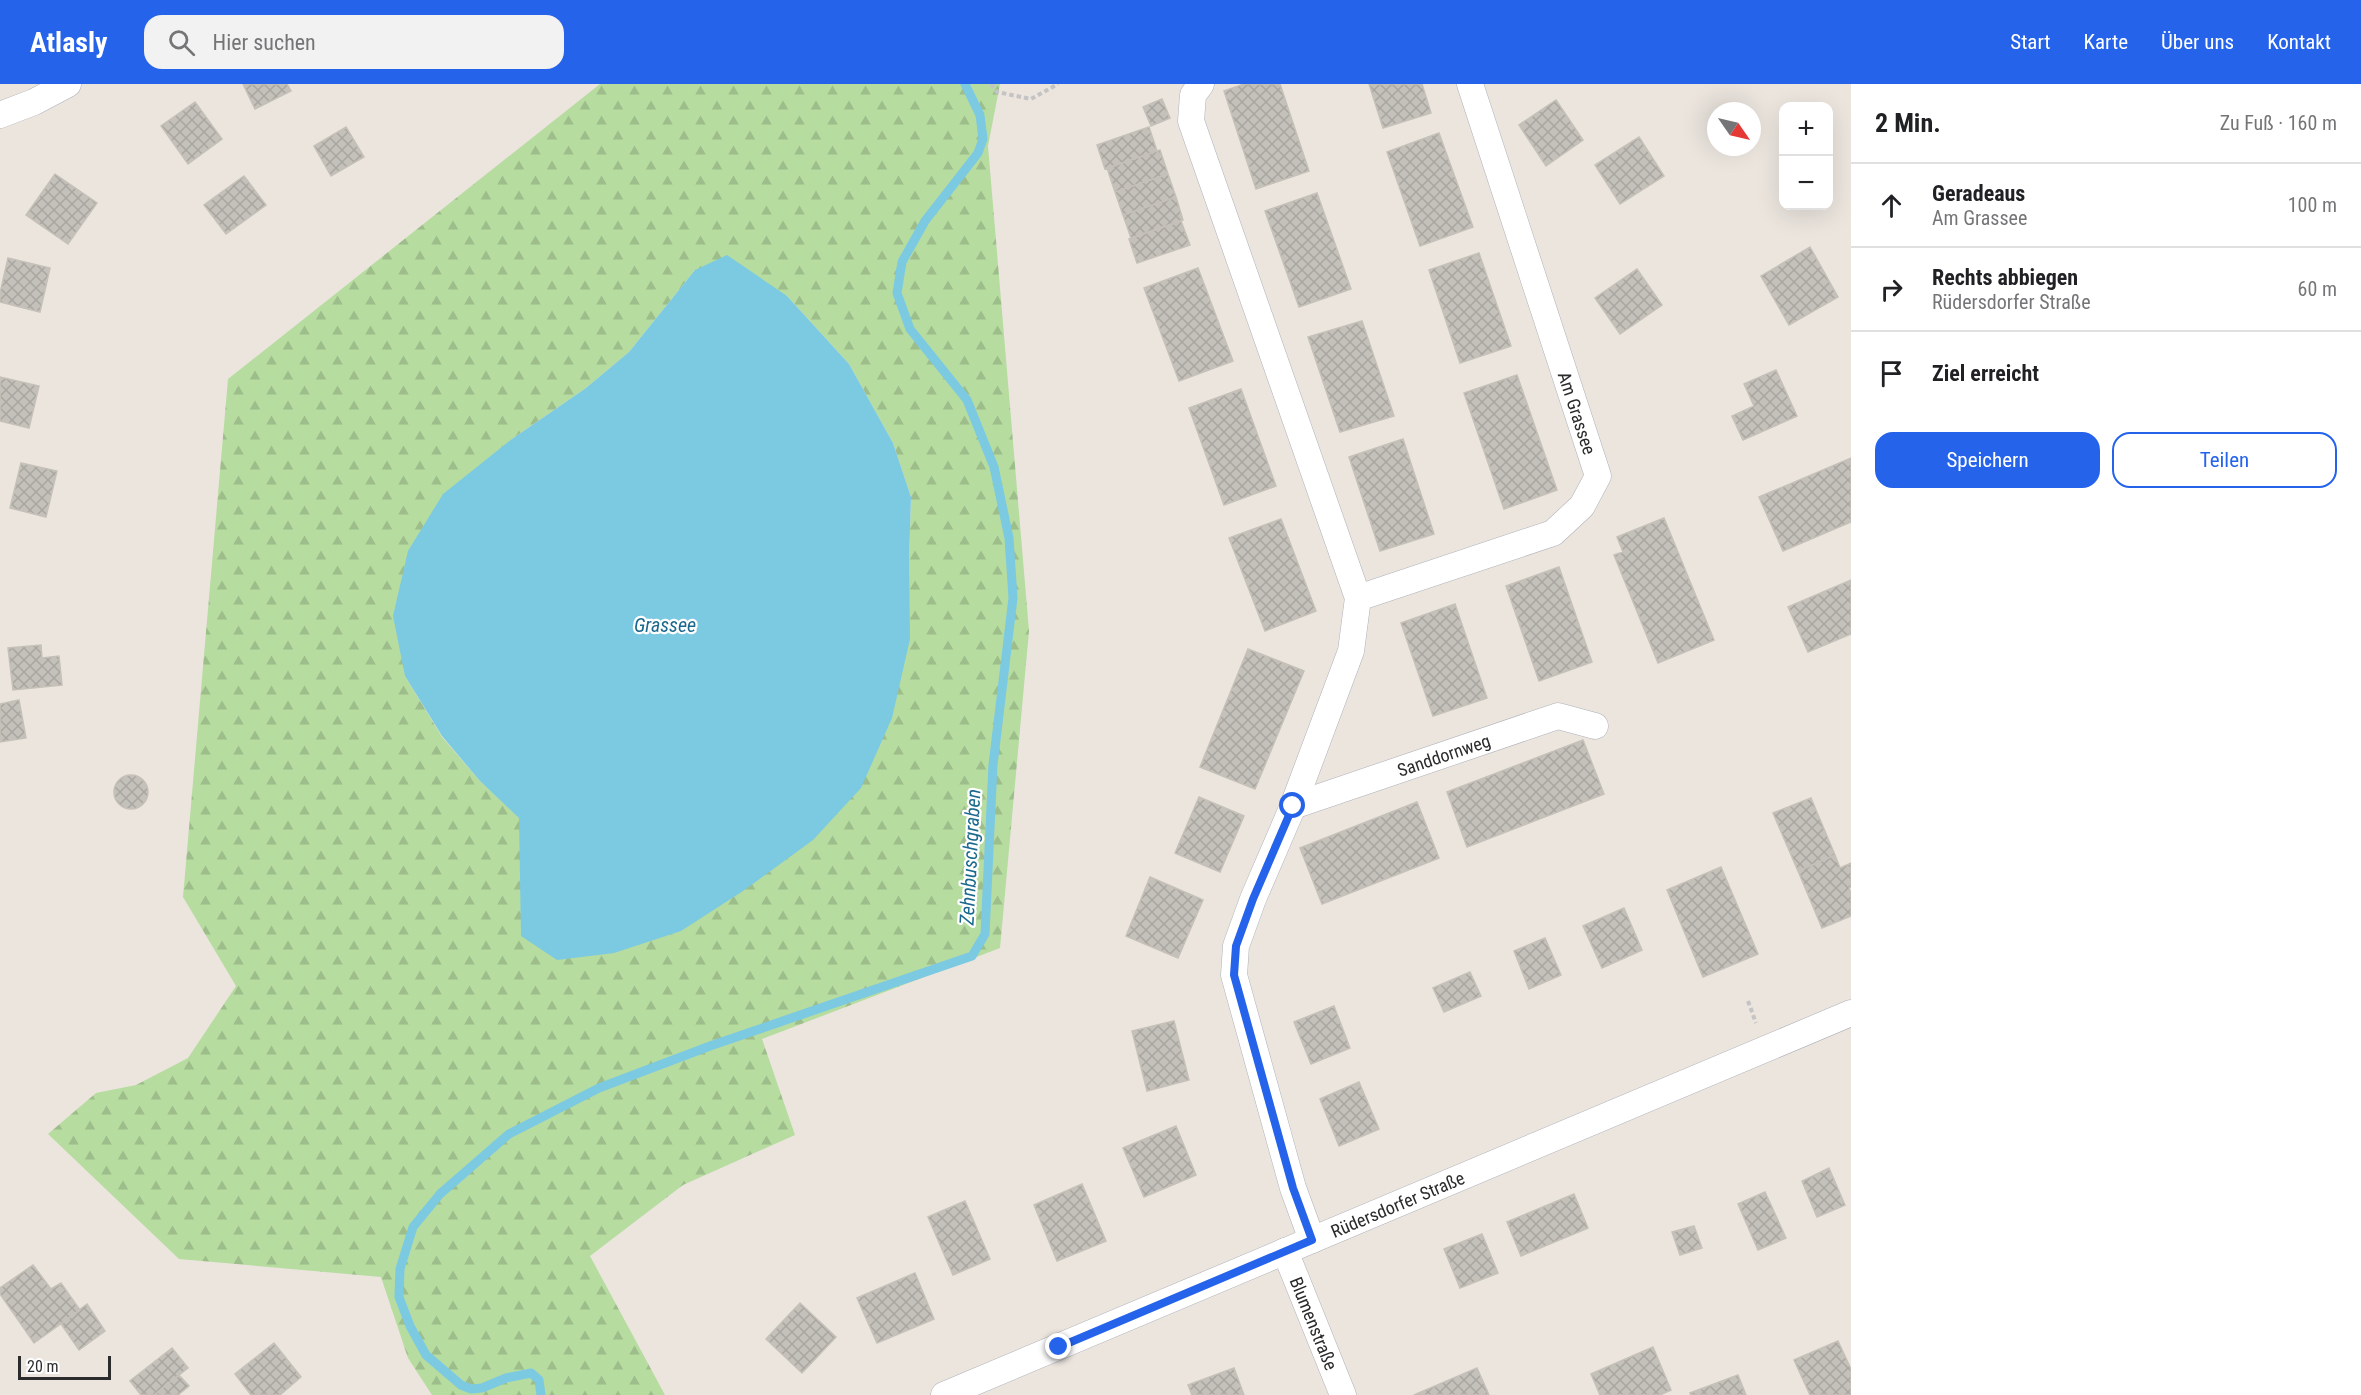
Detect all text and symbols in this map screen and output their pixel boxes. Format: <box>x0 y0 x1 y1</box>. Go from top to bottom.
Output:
search box <box>144 15 564 69</box>
text: Atlasly <box>30 26 108 59</box>
icon: search <box>165 26 198 59</box>
text: Hier suchen <box>213 30 316 55</box>
text: Start <box>2010 30 2051 54</box>
text: Karte <box>2084 30 2128 54</box>
text: Über uns <box>2161 30 2234 54</box>
text: Kontakt <box>2267 30 2331 54</box>
north arrow <box>1707 102 1761 156</box>
map controls <box>1779 102 1833 210</box>
button: + <box>1779 102 1833 156</box>
text: 2 Min. <box>1875 108 1941 138</box>
text: Zu Fuß · 160 m <box>2220 111 2337 135</box>
button: − <box>1779 156 1833 210</box>
text: Geradeaus <box>1932 181 2025 206</box>
icon: ahead <box>1875 189 1908 222</box>
text: 100 m <box>2288 193 2337 217</box>
text: Am Grassee <box>1932 206 2027 230</box>
text: Rechts abbiegen <box>1932 265 2078 290</box>
icon: right <box>1875 273 1908 306</box>
text: 60 m <box>2298 277 2337 301</box>
text: Rüdersdorfer Straße <box>1932 290 2091 314</box>
icon: arrive <box>1875 357 1908 390</box>
text: Ziel erreicht <box>1932 361 2039 386</box>
street label: Am Grassee <box>1554 369 1600 457</box>
button: Speichern <box>1875 432 2100 488</box>
button: Teilen <box>2112 432 2337 488</box>
water label: Grassee <box>634 613 696 637</box>
street label: Sanddornweg <box>1394 729 1493 780</box>
water label: Zehnbuschgraben <box>954 788 986 927</box>
route start <box>1279 792 1305 818</box>
street label: Rüdersdorfer Straße <box>1328 1167 1467 1241</box>
street label: Blumenstraße <box>1286 1274 1342 1373</box>
route end <box>1045 1333 1071 1359</box>
scale bar <box>18 1353 111 1380</box>
text: 20 m <box>27 1357 59 1376</box>

